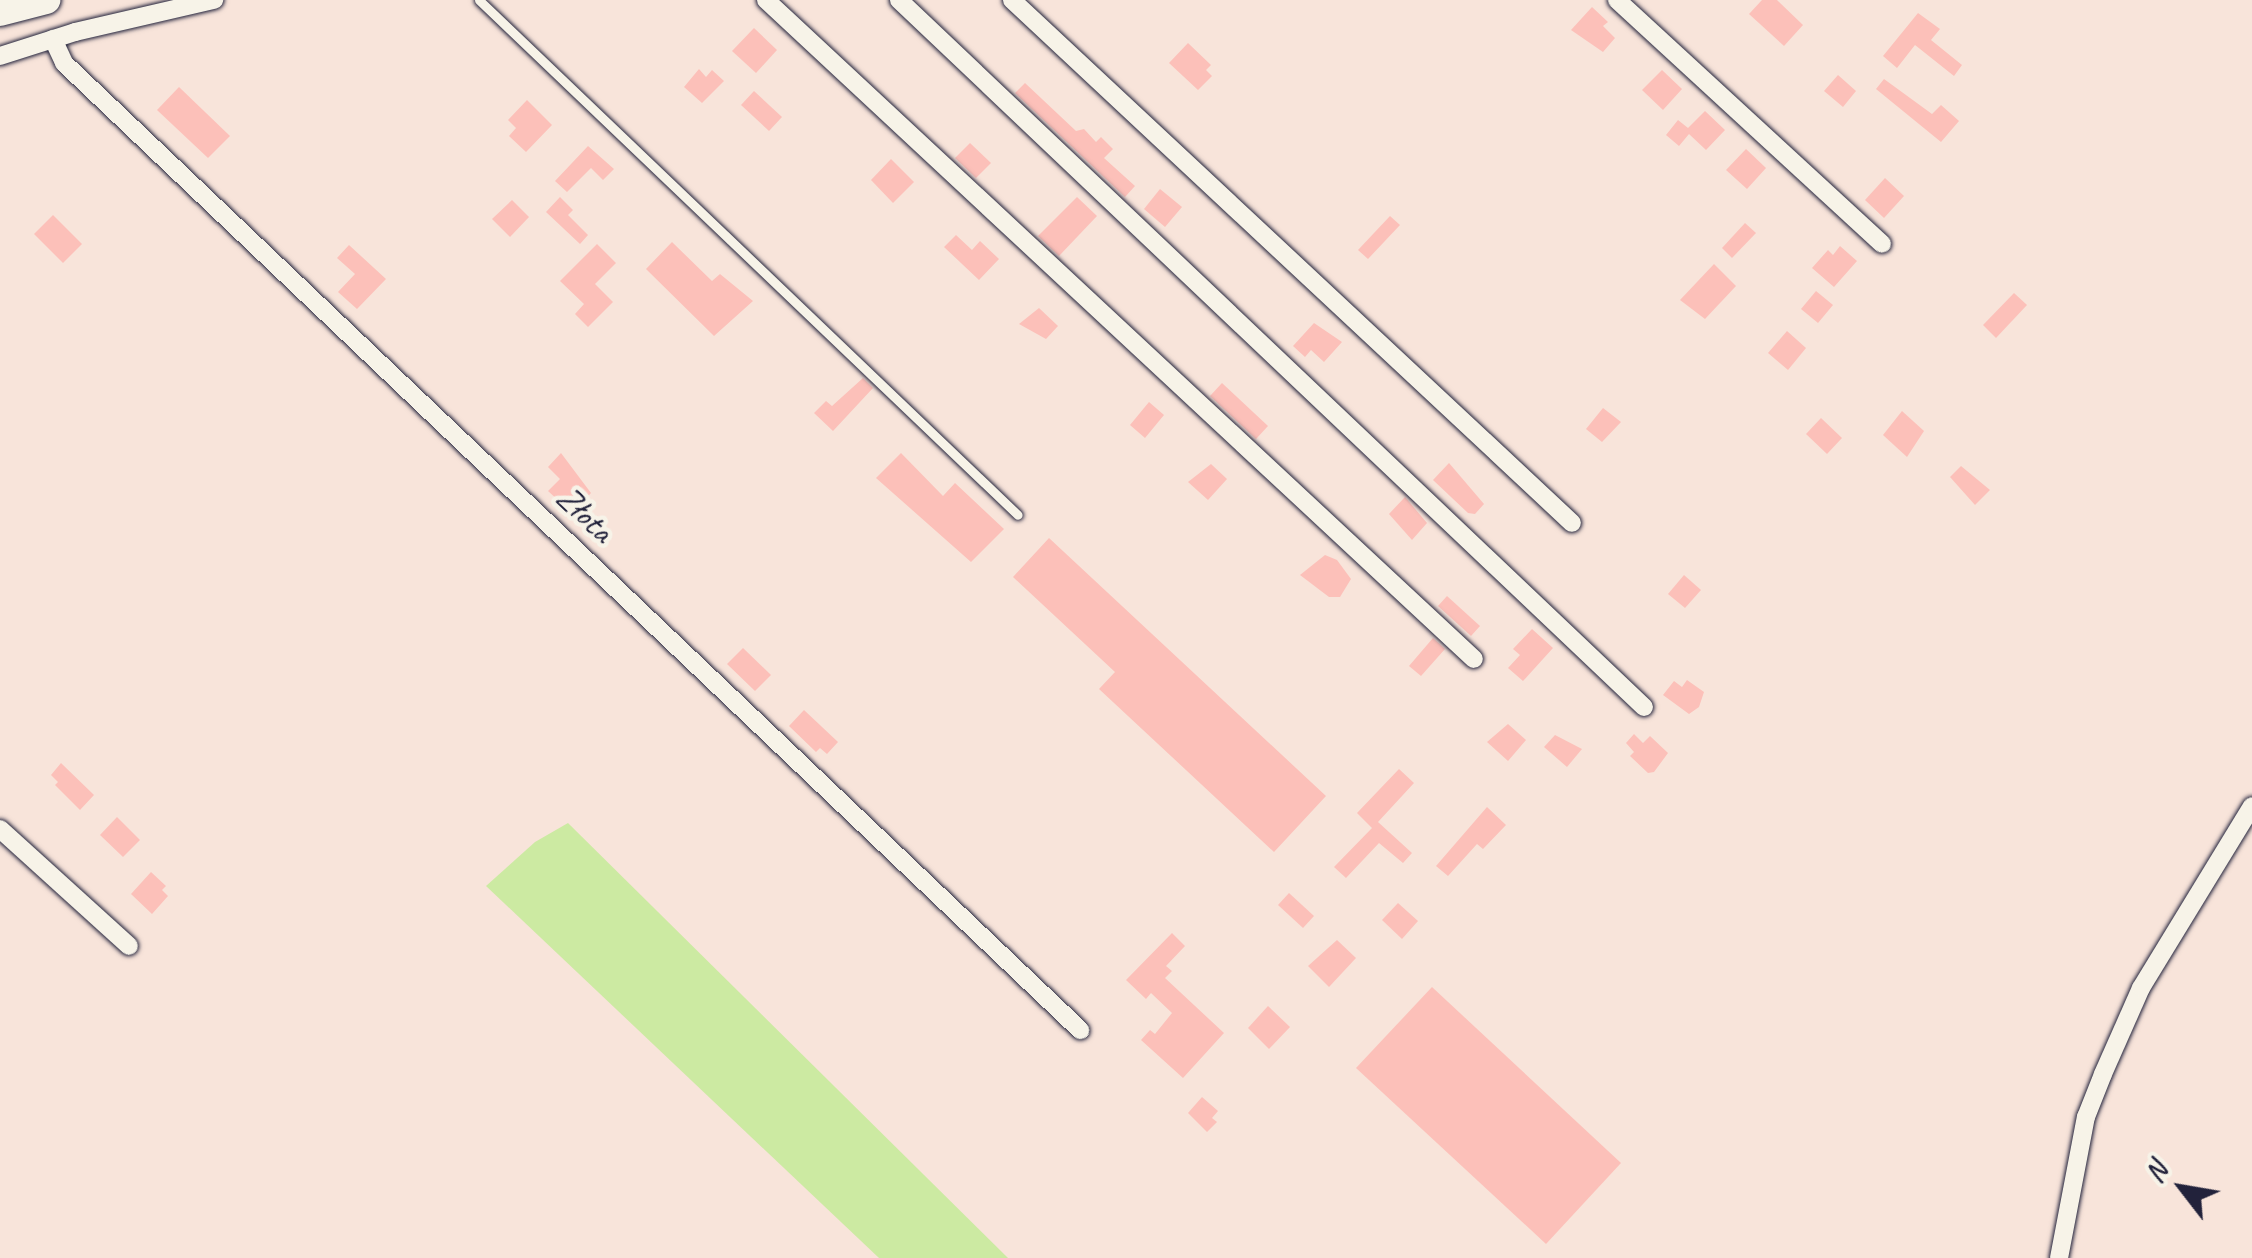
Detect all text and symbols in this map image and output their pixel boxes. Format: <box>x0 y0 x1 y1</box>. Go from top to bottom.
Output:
street label: Złota <box>547 477 623 551</box>
north arrow <box>2132 1138 2232 1238</box>
text: N <box>2136 1156 2175 1189</box>

